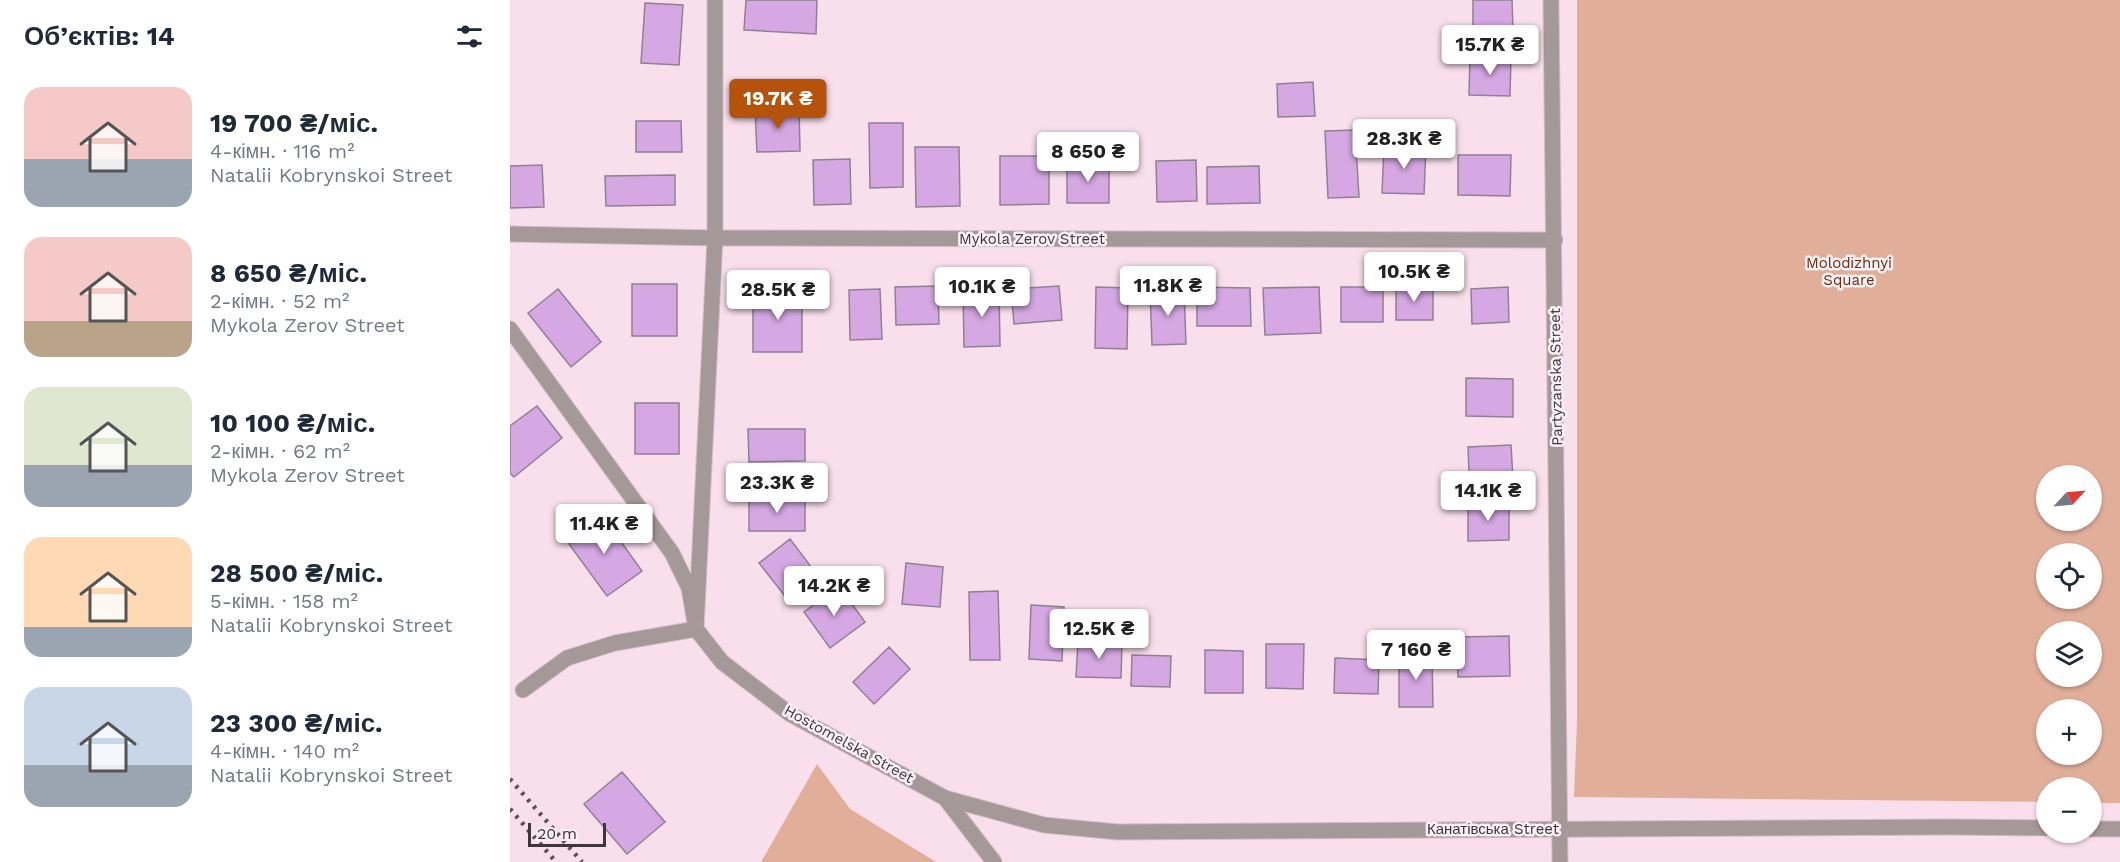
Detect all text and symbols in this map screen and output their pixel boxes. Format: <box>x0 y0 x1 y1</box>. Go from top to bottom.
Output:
icon: filters <box>453 20 486 53</box>
text: Об’єктів: 14 <box>24 21 175 51</box>
pin: 15.7K ₴ <box>1435 25 1545 76</box>
text: 15.7K ₴ <box>1456 32 1524 56</box>
pin: 19.7K ₴ <box>723 79 833 130</box>
text: 19.7K ₴ <box>743 86 813 110</box>
text: 19 700 ₴/міс. <box>210 108 378 138</box>
icon: home <box>72 111 144 183</box>
pin: 28.3K ₴ <box>1349 119 1459 170</box>
text: 28.3K ₴ <box>1367 126 1441 150</box>
pin: 8 650 ₴ <box>1033 132 1143 183</box>
text: 4-кімн. · 116 m² <box>210 139 354 163</box>
text: 8 650 ₴ <box>1051 139 1125 163</box>
text: Natalii Kobrynskoi Street <box>210 163 452 187</box>
street label: Mykola Zerov Street <box>959 230 1106 248</box>
pin: 10.5K ₴ <box>1359 252 1469 303</box>
park label: Molodіzhnyi Square <box>1806 254 1892 289</box>
text: 8 650 ₴/міс. <box>210 258 367 288</box>
text: 10.5K ₴ <box>1378 259 1450 283</box>
icon: home <box>72 261 144 333</box>
pin: 11.8K ₴ <box>1113 266 1223 317</box>
pin: 10.1K ₴ <box>927 267 1037 318</box>
pin: 28.5K ₴ <box>723 270 833 321</box>
text: 11.8K ₴ <box>1134 273 1202 297</box>
text: 10.1K ₴ <box>949 274 1015 298</box>
text: 28.5K ₴ <box>741 277 815 301</box>
text: 2-кімн. · 52 m² <box>210 289 349 313</box>
street label: Partyzanska Street <box>1546 307 1566 446</box>
text: Mykola Zerov Street <box>210 313 405 337</box>
text: 10 100 ₴/міс. <box>210 408 375 438</box>
icon: home <box>72 411 144 483</box>
text: 2-кімн. · 62 m² <box>210 439 350 463</box>
text: Mykola Zerov Street <box>210 463 405 487</box>
pin: 23.3K ₴ <box>722 463 832 514</box>
north arrow <box>2036 465 2102 531</box>
map controls <box>2036 465 2102 843</box>
text: 23.3K ₴ <box>740 470 814 494</box>
pin: 14.1K ₴ <box>1433 471 1543 522</box>
text: 14.1K ₴ <box>1455 478 1521 502</box>
pin: 11.4K ₴ <box>549 504 659 555</box>
text: 11.4K ₴ <box>570 511 638 535</box>
button: locate <box>2036 543 2102 609</box>
text: 28 500 ₴/міс. <box>210 558 383 588</box>
icon: home <box>72 561 144 633</box>
pin: 14.2K ₴ <box>779 566 889 617</box>
text: 14.2K ₴ <box>798 573 870 597</box>
text: 5-кімн. · 158 m² <box>210 589 358 613</box>
pin: 12.5K ₴ <box>1044 609 1154 660</box>
text: Natalii Kobrynskoi Street <box>210 613 452 637</box>
text: 12.5K ₴ <box>1064 616 1134 640</box>
button: layers <box>2036 621 2102 687</box>
pin: 7 160 ₴ <box>1361 630 1471 681</box>
text: 7 160 ₴ <box>1381 637 1451 661</box>
button: + <box>2036 699 2102 765</box>
street label: Hostomelska Street <box>781 701 918 787</box>
text: 23 300 ₴/міс. <box>210 708 383 738</box>
icon: home <box>72 711 144 783</box>
text: 4-кімн. · 140 m² <box>210 739 359 763</box>
text: Natalii Kobrynskoi Street <box>210 763 452 787</box>
button: − <box>2036 777 2102 843</box>
scale bar <box>528 820 606 848</box>
street label: Канатівська Street <box>1427 820 1560 838</box>
text: 20 m <box>537 824 577 843</box>

